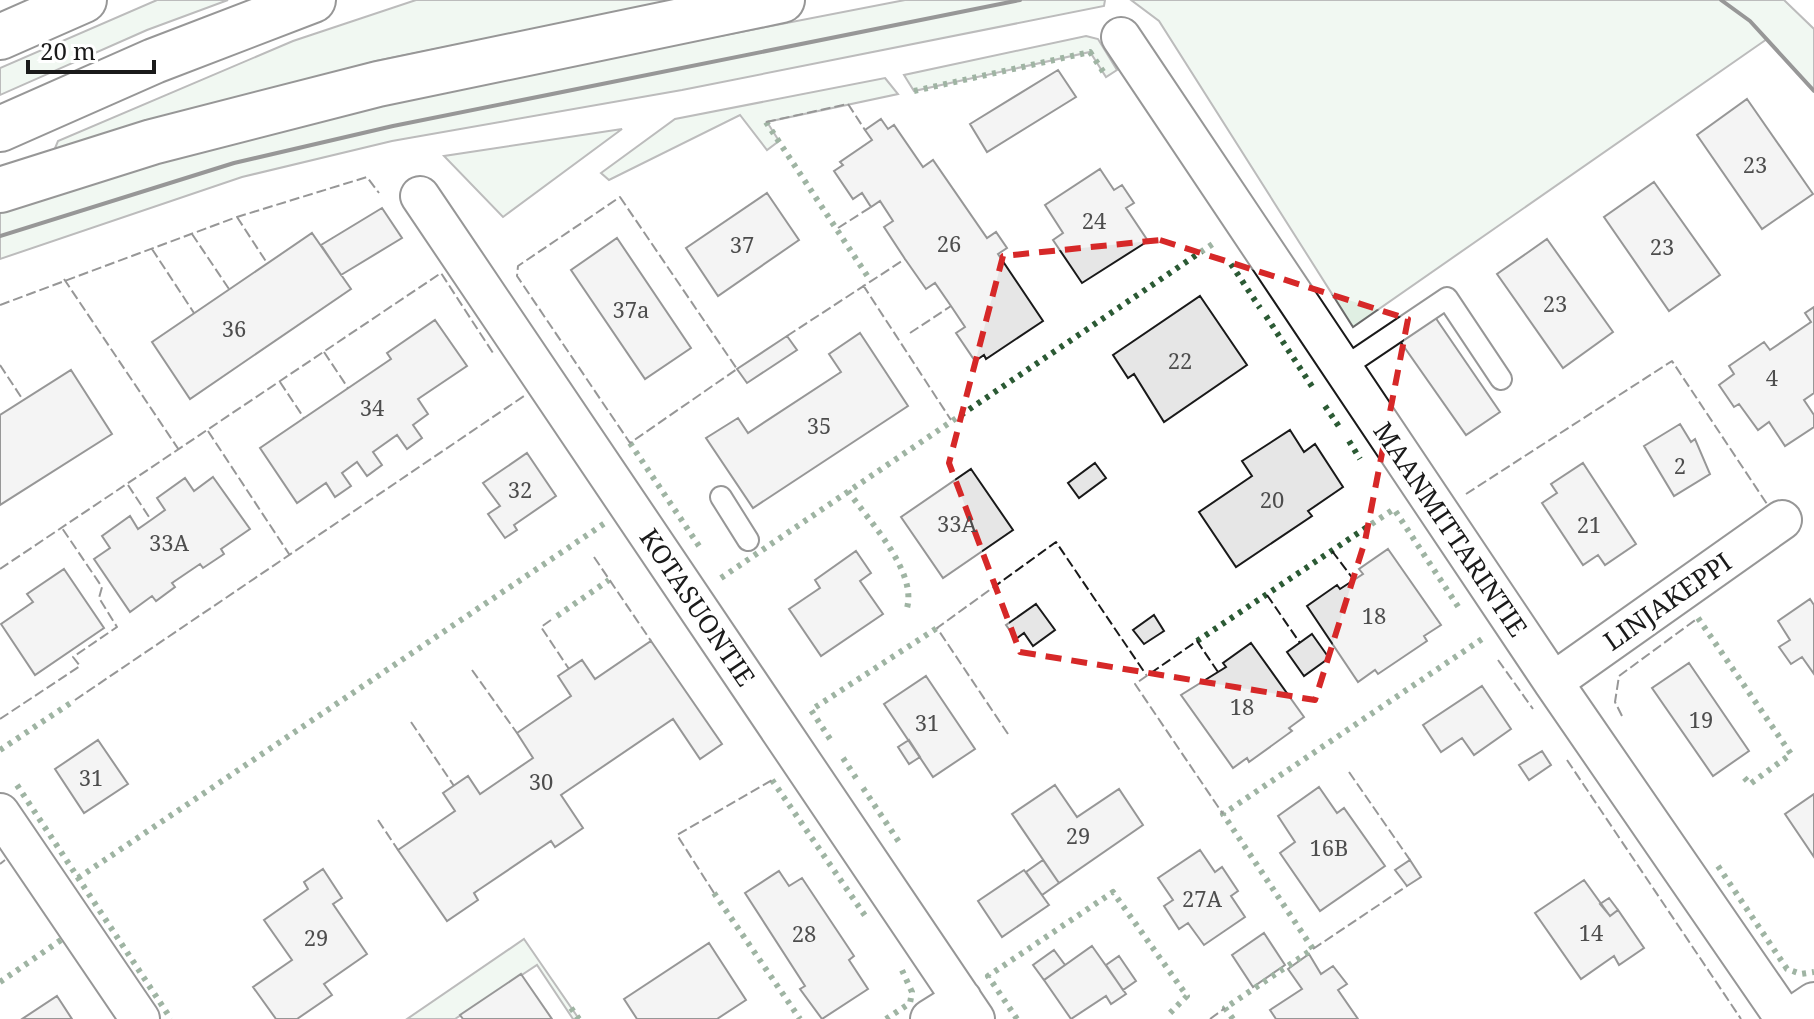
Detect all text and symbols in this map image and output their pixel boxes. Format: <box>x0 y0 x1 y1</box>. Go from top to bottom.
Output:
scale bar <box>28 24 154 74</box>
text: 20 m <box>40 34 96 67</box>
house number: 23 <box>1743 149 1767 179</box>
house number: 24 <box>1082 205 1106 235</box>
house number: 26 <box>937 228 961 258</box>
house number: 37 <box>730 229 754 259</box>
house number: 23 <box>1650 231 1674 261</box>
house number: 23 <box>1543 288 1567 318</box>
house number: 37a <box>613 294 649 324</box>
house number: 36 <box>222 313 246 343</box>
house number: 22 <box>1168 345 1192 375</box>
house number: 4 <box>1766 362 1778 392</box>
house number: 34 <box>360 392 384 422</box>
house number: 35 <box>807 410 831 440</box>
street label: MAANMITTARINTIE <box>1366 415 1536 643</box>
house number: 2 <box>1674 450 1686 480</box>
house number: 32 <box>508 474 532 504</box>
house number: 20 <box>1260 484 1284 514</box>
house number: 33A <box>937 508 978 538</box>
house number: 21 <box>1577 509 1601 539</box>
street label: KOTASUONTIE <box>632 521 764 693</box>
house number: 33A <box>149 527 190 557</box>
street label: LINJAKEPPI <box>1596 544 1738 658</box>
house number: 18 <box>1362 600 1386 630</box>
house number: 18 <box>1230 691 1254 721</box>
house number: 19 <box>1689 704 1713 734</box>
house number: 31 <box>915 707 939 737</box>
house number: 31 <box>79 762 103 792</box>
house number: 30 <box>529 766 553 796</box>
house number: 29 <box>1066 820 1090 850</box>
house number: 16B <box>1310 832 1348 862</box>
house number: 27A <box>1182 883 1223 913</box>
house number: 14 <box>1579 917 1603 947</box>
house number: 28 <box>792 918 816 948</box>
house number: 29 <box>304 922 328 952</box>

